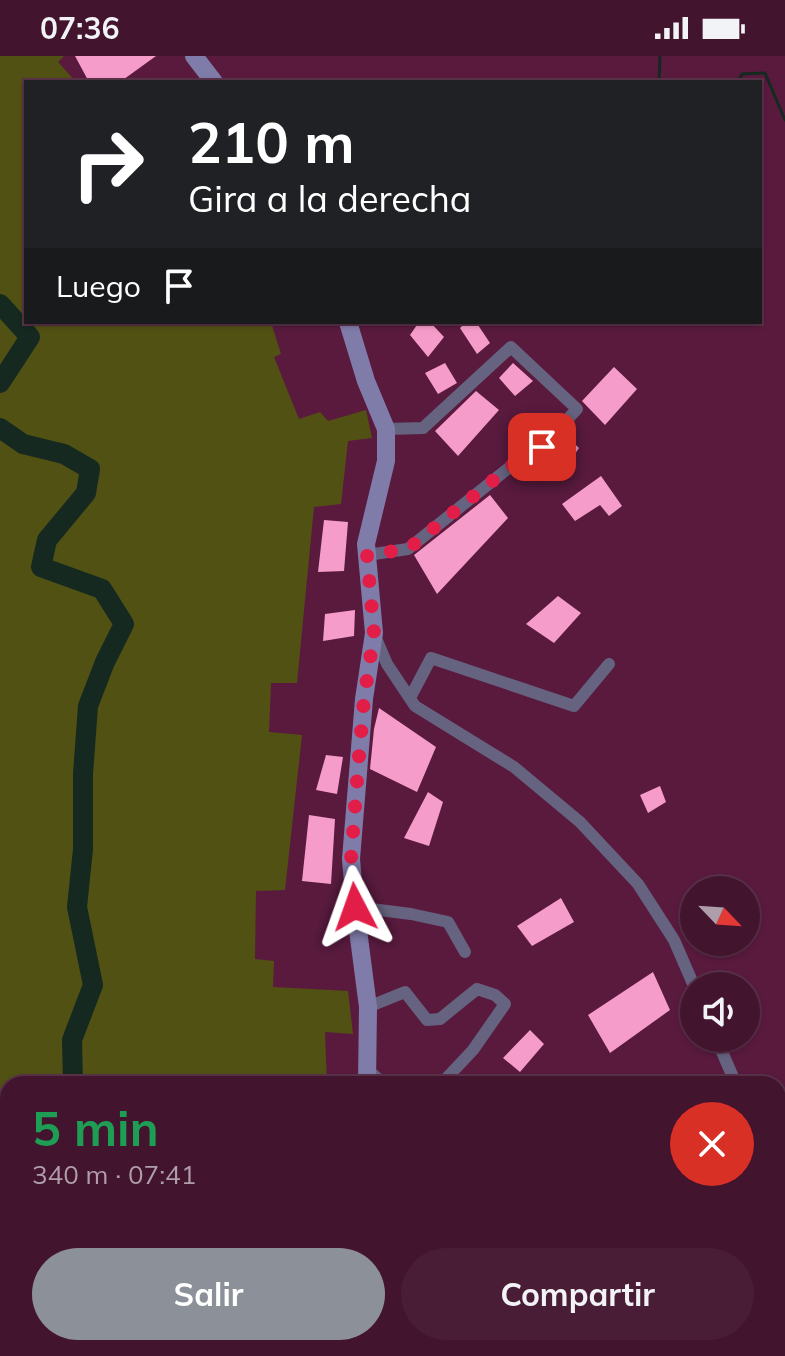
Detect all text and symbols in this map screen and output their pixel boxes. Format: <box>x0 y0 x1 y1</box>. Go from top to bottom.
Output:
text: 07:36 <box>40 9 119 47</box>
text: 210 m <box>188 107 355 177</box>
icon: right <box>56 112 160 216</box>
text: Gira a la derecha <box>188 176 471 221</box>
icon: arrive <box>157 264 201 308</box>
text: Luego <box>56 267 141 305</box>
pin <box>508 413 576 481</box>
icon: arrive <box>520 425 564 469</box>
position arrow <box>313 865 397 949</box>
north arrow <box>680 876 760 956</box>
map controls <box>680 876 760 1052</box>
button: sound <box>680 972 760 1052</box>
text: 5 min <box>32 1098 159 1158</box>
button: close <box>670 1102 754 1186</box>
text: 340 m · 07:41 <box>32 1158 196 1191</box>
button: Salir <box>32 1248 385 1340</box>
button: Compartir <box>401 1248 754 1340</box>

